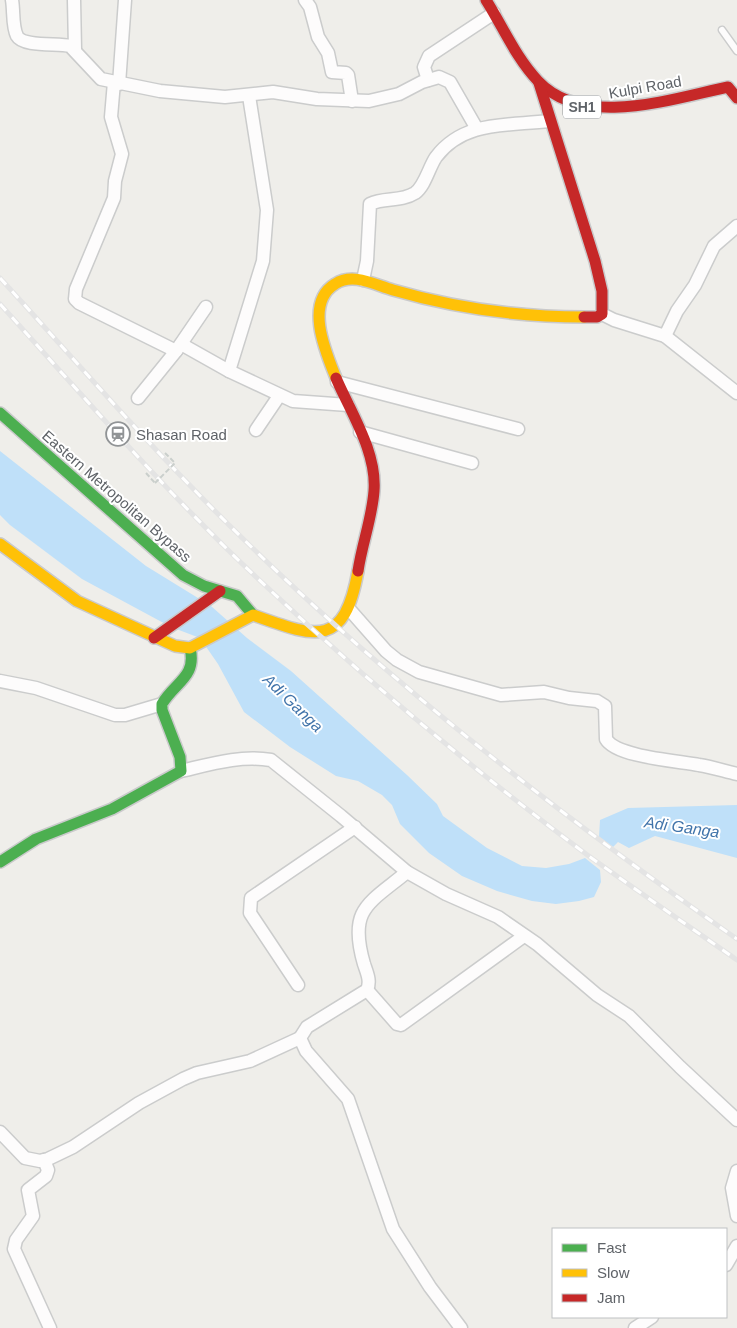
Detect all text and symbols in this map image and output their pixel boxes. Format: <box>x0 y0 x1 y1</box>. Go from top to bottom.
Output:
street label: Kulpi Road <box>607 72 683 102</box>
road number: SH1 <box>563 95 601 118</box>
station icon: Shasan Road <box>105 421 131 447</box>
place label: Shasan Road <box>136 426 227 443</box>
street label: Eastern Metropolitan Bypass <box>39 427 195 565</box>
water label: Adi Ganga <box>259 670 326 735</box>
water label: Adi Ganga <box>642 813 721 841</box>
legend <box>552 1228 727 1318</box>
text: Fast <box>597 1239 627 1256</box>
text: Slow <box>597 1264 630 1281</box>
text: Jam <box>597 1289 625 1306</box>

